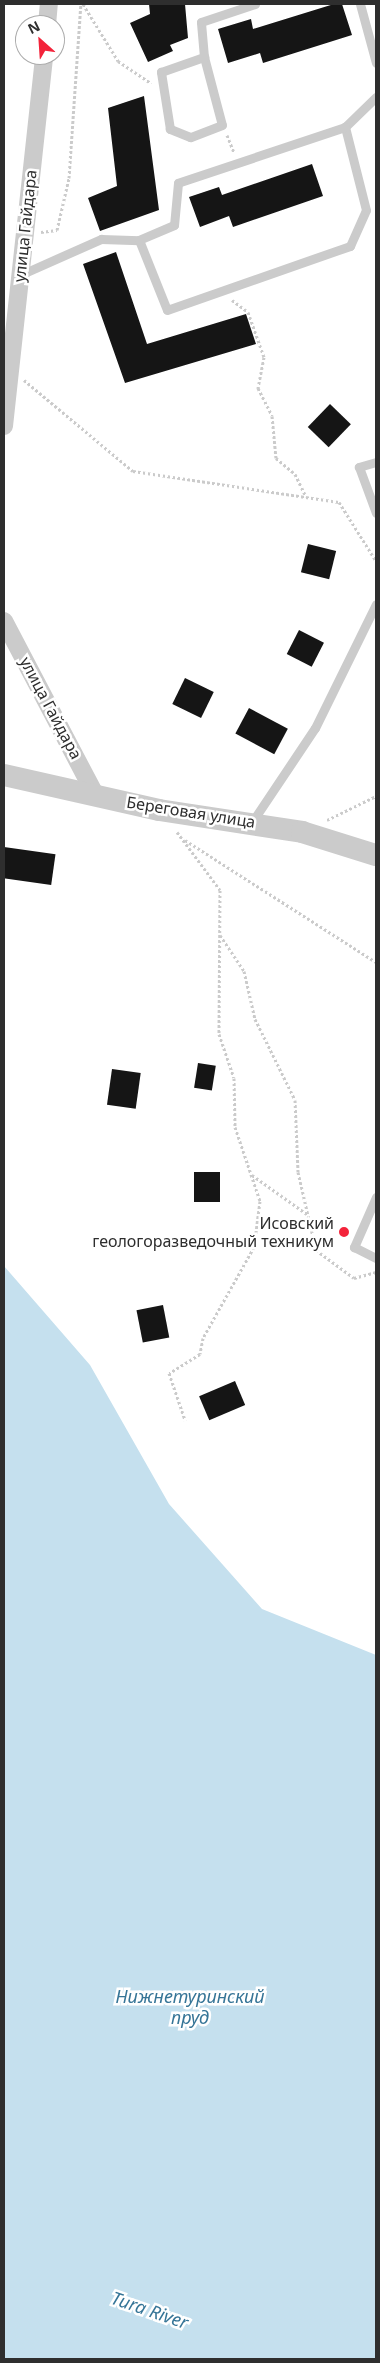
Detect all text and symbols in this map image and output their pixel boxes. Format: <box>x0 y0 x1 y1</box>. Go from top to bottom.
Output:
north arrow <box>15 15 65 65</box>
text: N <box>24 16 43 38</box>
street label: улица Гайдара <box>10 169 40 283</box>
street label: улица Гайдара <box>16 654 86 762</box>
street label: Береговая улица <box>125 792 257 832</box>
place label: Исовский геологоразведочный техникум <box>92 1213 334 1251</box>
marker: Исовский геологоразведочный техникум <box>338 1226 350 1238</box>
water label: Нижнетуринский пруд <box>115 1986 265 2028</box>
water label: Tura River <box>109 2287 191 2333</box>

